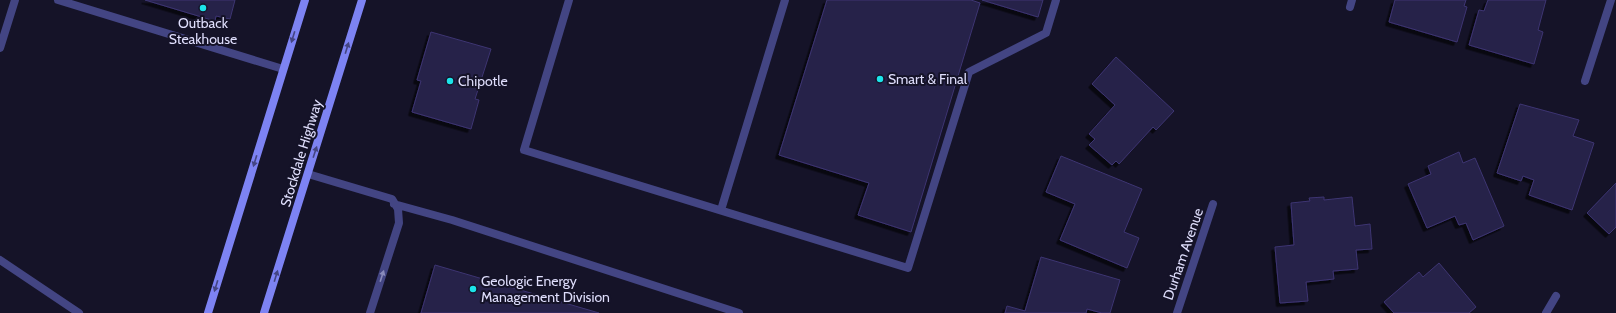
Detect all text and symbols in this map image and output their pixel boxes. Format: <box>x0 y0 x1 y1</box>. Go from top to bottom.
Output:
marker: Outback Steakhouse <box>198 3 208 13</box>
place label: Outback Steakhouse <box>169 14 237 48</box>
one-way arrow <box>290 32 296 44</box>
one-way arrow <box>344 42 350 54</box>
place label: Smart & Final <box>888 70 968 88</box>
place label: Chipotle <box>458 72 508 90</box>
marker: Smart & Final <box>875 74 885 84</box>
marker: Chipotle <box>445 76 455 86</box>
street label: Stockdale Highway <box>276 97 326 209</box>
one-way arrow <box>312 145 318 157</box>
one-way arrow <box>252 156 258 168</box>
street label: Durham Avenue <box>1159 206 1207 302</box>
one-way arrow <box>273 269 279 281</box>
one-way arrow <box>379 270 385 282</box>
place label: Geologic Energy Management Division <box>481 272 610 306</box>
one-way arrow <box>213 280 219 292</box>
marker: Geologic Energy Management Division <box>468 284 478 294</box>

